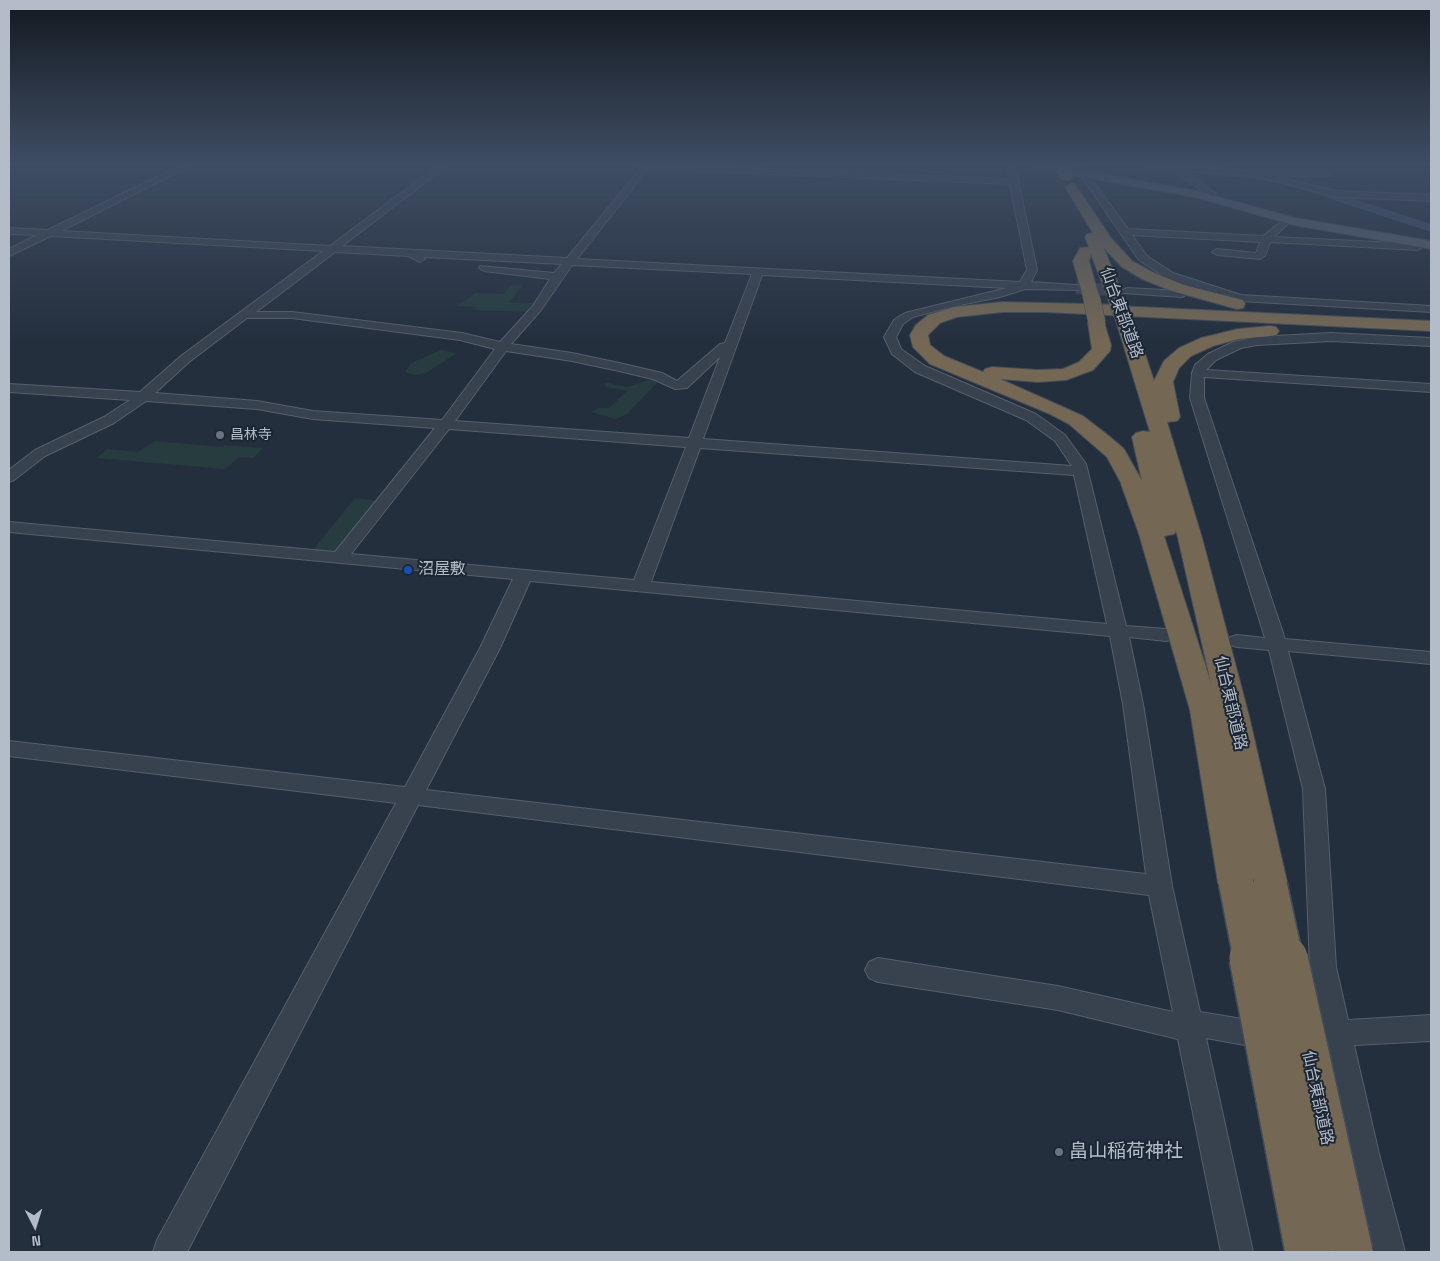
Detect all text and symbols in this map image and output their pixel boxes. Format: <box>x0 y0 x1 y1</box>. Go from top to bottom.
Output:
street label: 仙台東部道路 <box>1096 265 1146 361</box>
place label: 昌林寺 <box>230 427 272 443</box>
marker: 昌林寺 <box>214 429 226 441</box>
place label: 沼屋敷 <box>418 560 466 580</box>
marker: 沼屋敷 <box>402 564 414 576</box>
street label: 仙台東部道路 <box>1210 654 1250 752</box>
street label: 仙台東部道路 <box>1298 1049 1336 1147</box>
place label: 畠山稲荷神社 <box>1069 1141 1183 1163</box>
marker: 畠山稲荷神社 <box>1053 1146 1065 1158</box>
north arrow <box>10 1201 60 1251</box>
text: N <box>31 1232 42 1250</box>

